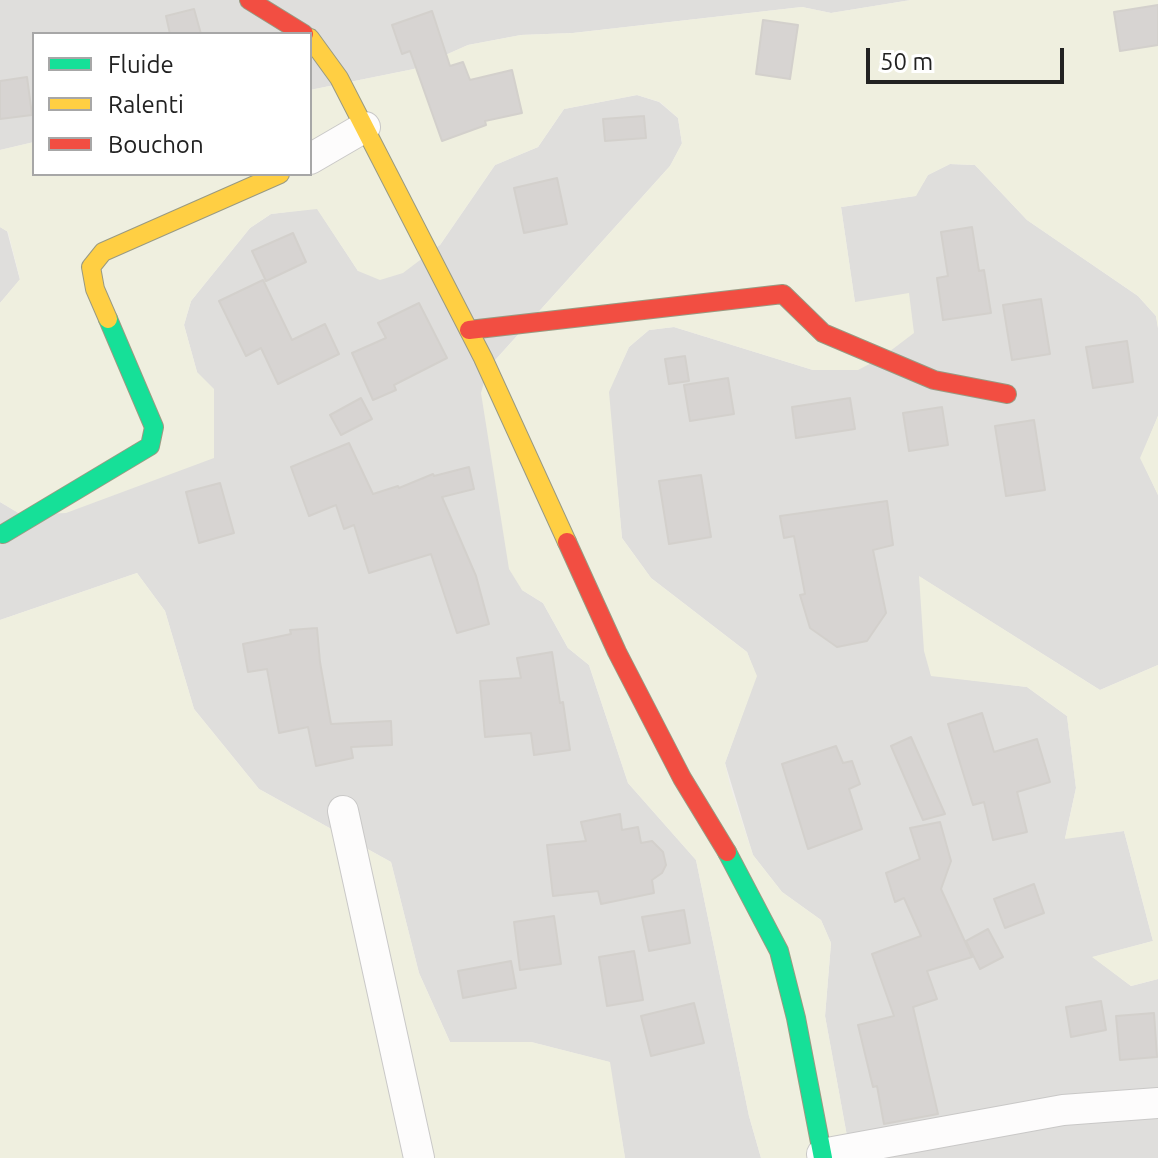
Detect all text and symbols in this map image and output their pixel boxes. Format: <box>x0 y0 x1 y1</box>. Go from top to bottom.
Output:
legend <box>32 32 312 176</box>
scale bar <box>870 32 1068 82</box>
text: 50 m <box>880 48 933 75</box>
text: Fluide <box>108 51 174 78</box>
text: Ralenti <box>108 91 184 118</box>
text: Bouchon <box>108 131 204 158</box>

